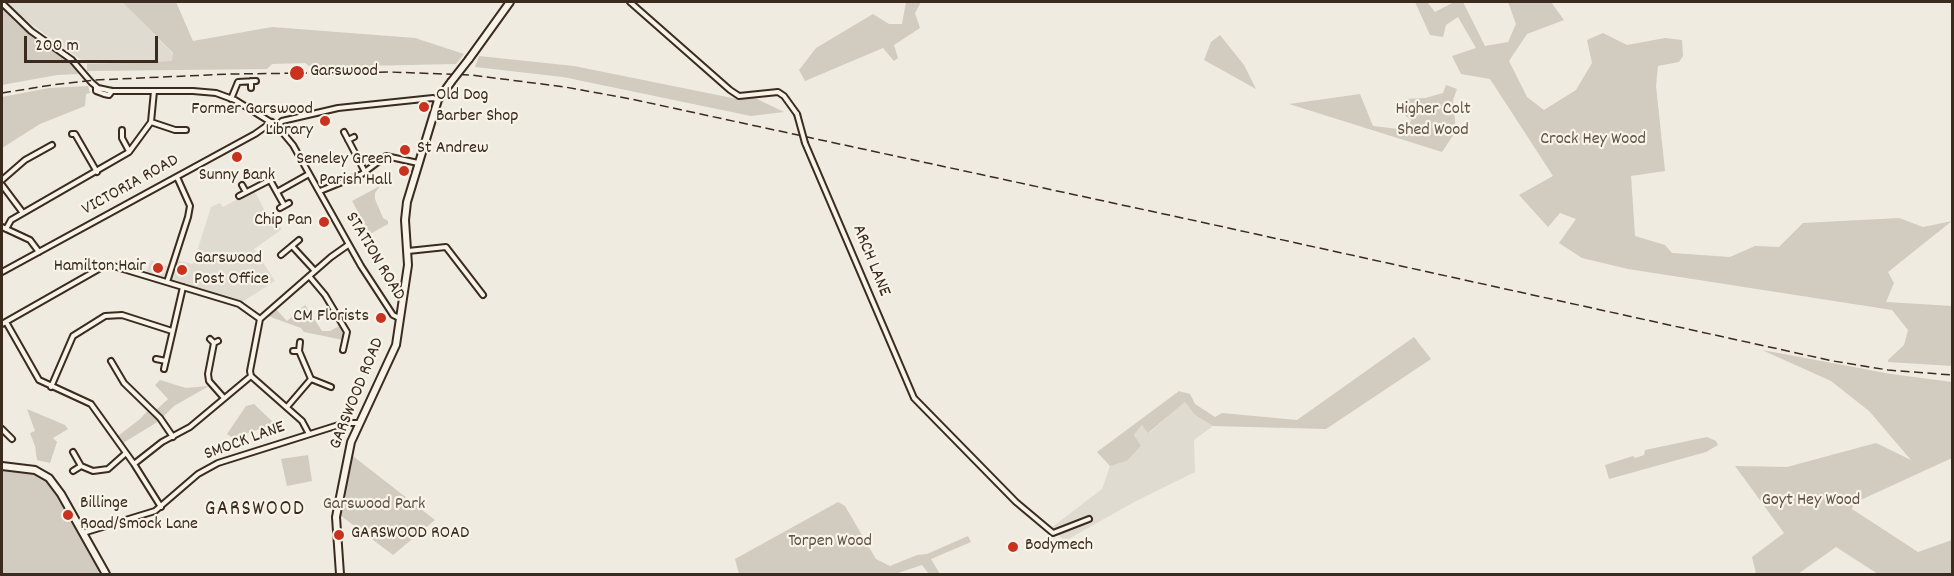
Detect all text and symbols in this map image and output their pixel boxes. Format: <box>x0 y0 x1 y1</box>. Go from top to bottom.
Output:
scale bar <box>27 24 160 62</box>
text: 200 m <box>35 34 79 59</box>
place label: Garswood <box>310 62 378 84</box>
marker: Garswood <box>288 64 306 82</box>
place label: Old Dog Barber Shop <box>436 86 519 128</box>
place label: Former Garswood Library <box>191 100 313 142</box>
marker: Old Dog Barber Shop <box>417 100 431 114</box>
park label: Higher Colt Shed Wood <box>1395 100 1471 142</box>
marker: Former Garswood Library <box>318 114 332 128</box>
park label: Crock Hey Wood <box>1540 130 1646 152</box>
place label: St Andrew <box>417 139 488 161</box>
marker: St Andrew <box>398 143 412 157</box>
marker: Sunny Bank <box>230 150 244 164</box>
place label: Seneley Green Parish Hall <box>296 150 392 192</box>
street label: VICTORIA ROAD <box>79 151 183 221</box>
marker: Seneley Green Parish Hall <box>397 164 411 178</box>
place label: Sunny Bank <box>199 166 275 188</box>
street label: STATION ROAD <box>339 209 409 305</box>
place label: Chip Pan <box>254 211 312 233</box>
marker: Chip Pan <box>317 215 331 229</box>
street label: ARCH LANE <box>846 222 894 300</box>
place label: Garswood Post Office <box>194 249 269 292</box>
place label: Hamilton Hair <box>54 257 146 279</box>
marker: Hamilton Hair <box>151 261 165 275</box>
marker: Garswood Post Office <box>175 263 189 277</box>
place label: CM Florists <box>293 307 369 329</box>
marker: CM Florists <box>374 311 388 325</box>
street label: GARSWOOD ROAD <box>326 335 390 453</box>
street label: SMOCK LANE <box>202 417 288 467</box>
park label: Goyt Hey Wood <box>1762 491 1860 513</box>
place label: Billinge Road/Smock Lane <box>80 494 198 536</box>
park label: Garswood Park <box>323 495 425 517</box>
district label: GARSWOOD <box>205 498 305 524</box>
marker: Billinge Road/Smock Lane <box>61 508 75 522</box>
place label: GARSWOOD ROAD <box>351 524 469 546</box>
marker: GARSWOOD ROAD <box>332 528 346 542</box>
park label: Torpen Wood <box>788 532 872 554</box>
place label: Bodymech <box>1025 536 1093 558</box>
marker: Bodymech <box>1006 540 1020 554</box>

